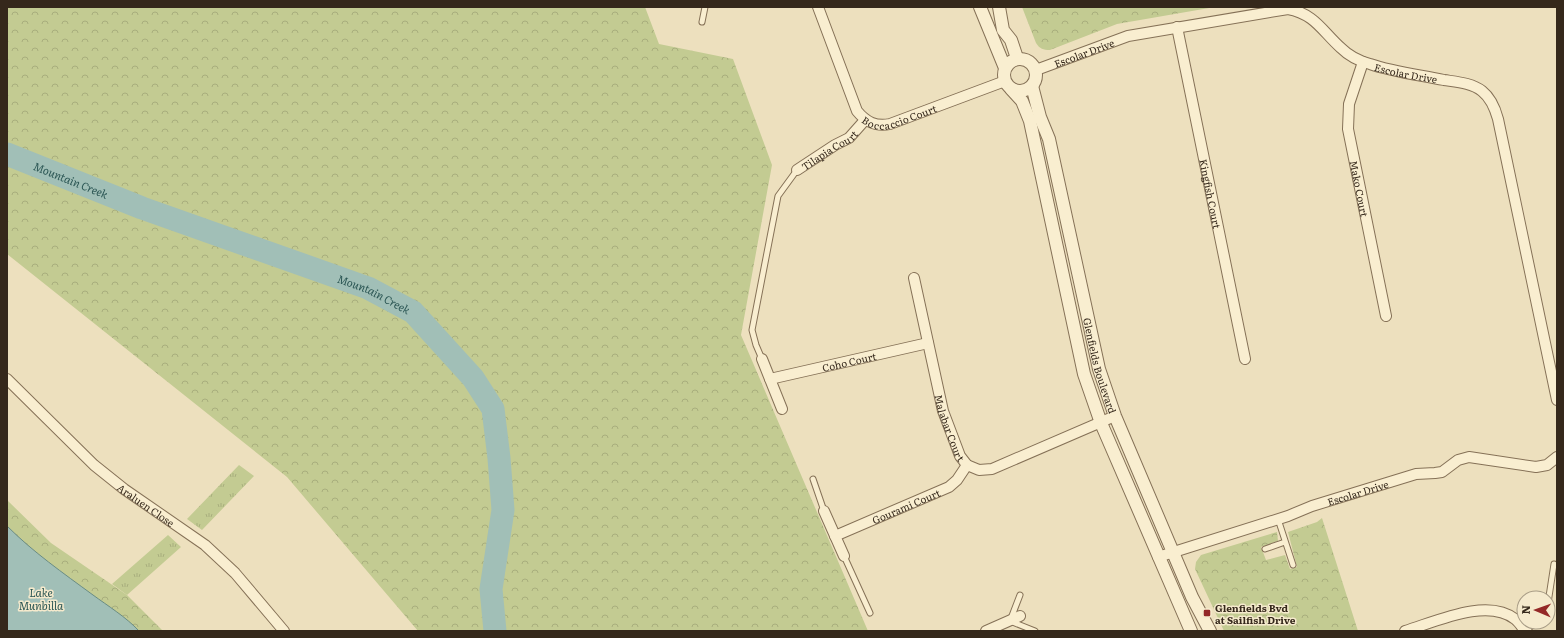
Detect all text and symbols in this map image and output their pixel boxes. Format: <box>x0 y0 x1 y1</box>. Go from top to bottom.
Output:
street label: Escolar Drive <box>1052 34 1116 70</box>
street label: Escolar Drive <box>1373 58 1439 86</box>
street label: Boccaccio Court <box>859 100 938 132</box>
street label: Tilapia Court <box>798 126 861 173</box>
street label: Kingfish Court <box>1197 157 1226 230</box>
water label: Mountain Creek <box>31 158 111 202</box>
street label: Mako Court <box>1347 159 1373 218</box>
water label: Mountain Creek <box>336 270 414 317</box>
street label: Glenfields Boulevard <box>1081 316 1121 415</box>
street label: Coho Court <box>820 348 878 374</box>
street label: Malabar Court <box>932 393 969 464</box>
street label: Escolar Drive <box>1325 476 1390 508</box>
street label: Araluen Close <box>115 480 178 529</box>
street label: Gourami Court <box>869 484 942 527</box>
water label: Lake Munbilla <box>19 584 64 613</box>
north arrow <box>1516 590 1556 630</box>
place label: Glenfields Bvd at Sailfish Drive <box>1215 600 1296 627</box>
text: N <box>1517 605 1533 615</box>
marker: Glenfields Bvd at Sailfish Drive <box>1202 608 1212 618</box>

